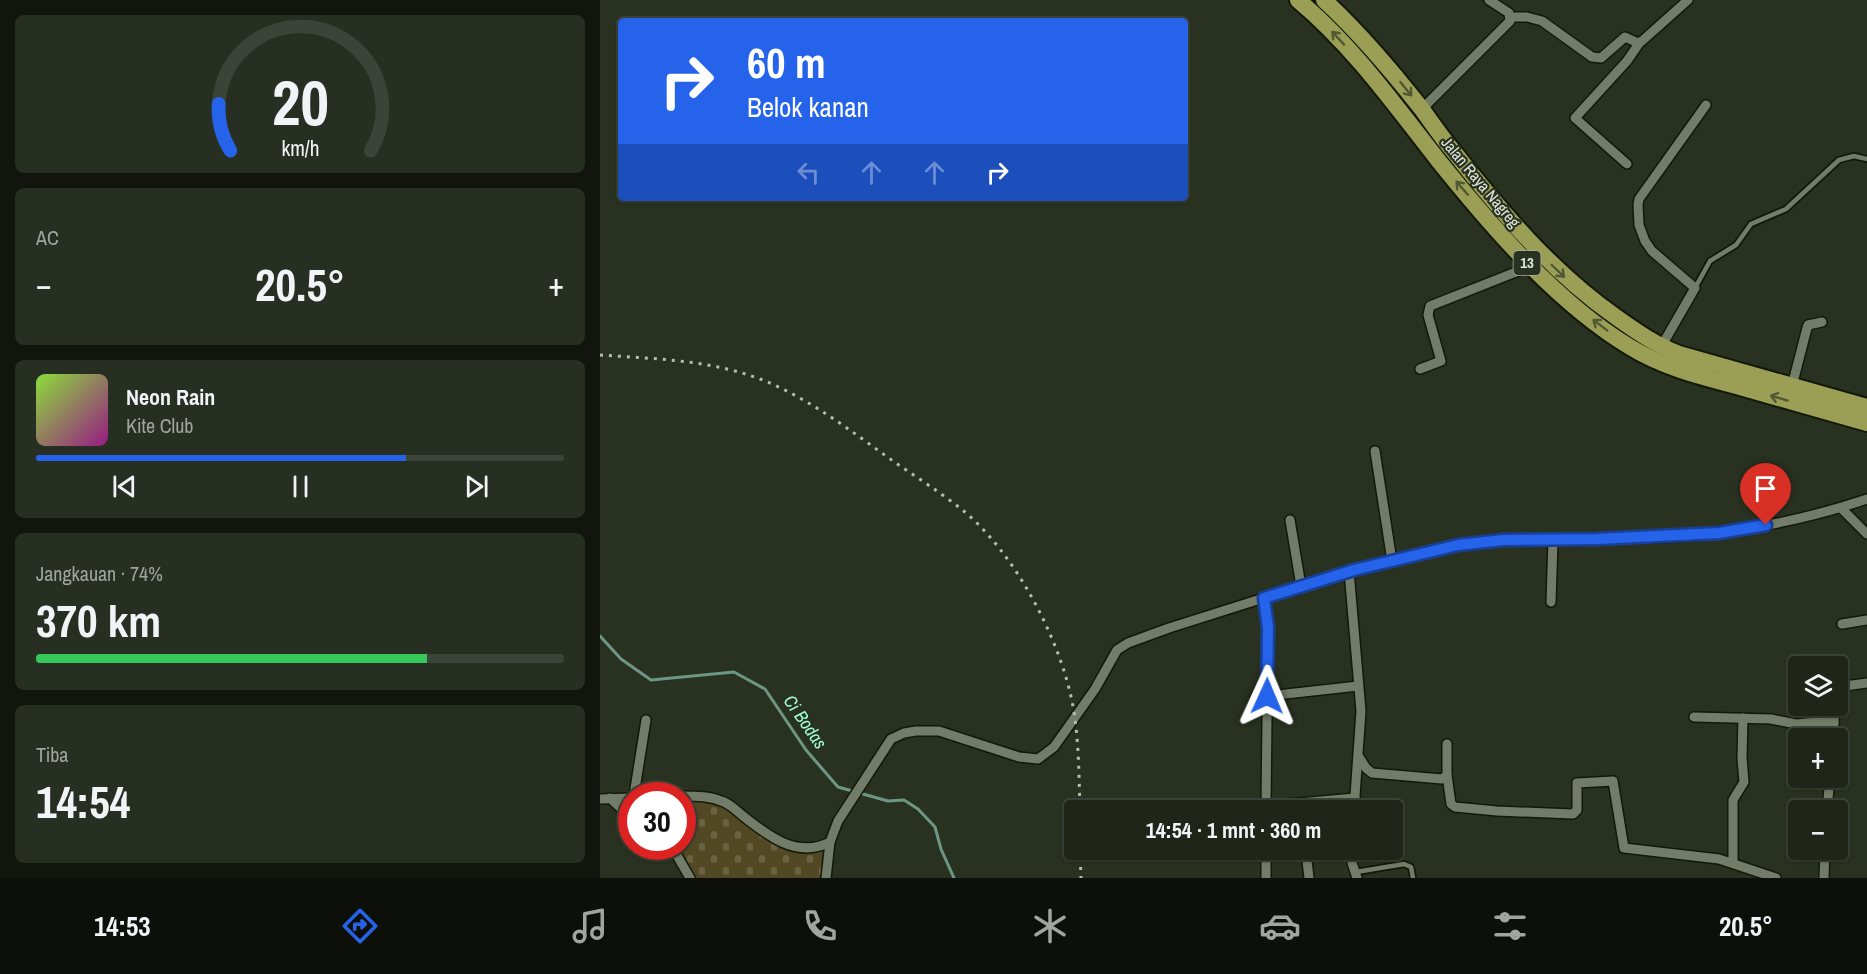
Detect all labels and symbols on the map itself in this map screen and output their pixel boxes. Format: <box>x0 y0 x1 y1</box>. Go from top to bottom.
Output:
one-way arrow <box>1331 30 1346 45</box>
one-way arrow <box>1399 81 1412 97</box>
street label: Jalan Raya Nagreg <box>1436 132 1526 233</box>
one-way arrow <box>1455 181 1469 196</box>
road number: 13 <box>1514 251 1540 275</box>
one-way arrow <box>1550 263 1565 277</box>
one-way arrow <box>1592 319 1608 332</box>
one-way arrow <box>1770 392 1789 403</box>
pin <box>1740 463 1791 525</box>
position arrow <box>1235 664 1299 728</box>
water label: Ci Bodas <box>778 690 833 754</box>
speed limit sign: 30 <box>618 782 696 860</box>

